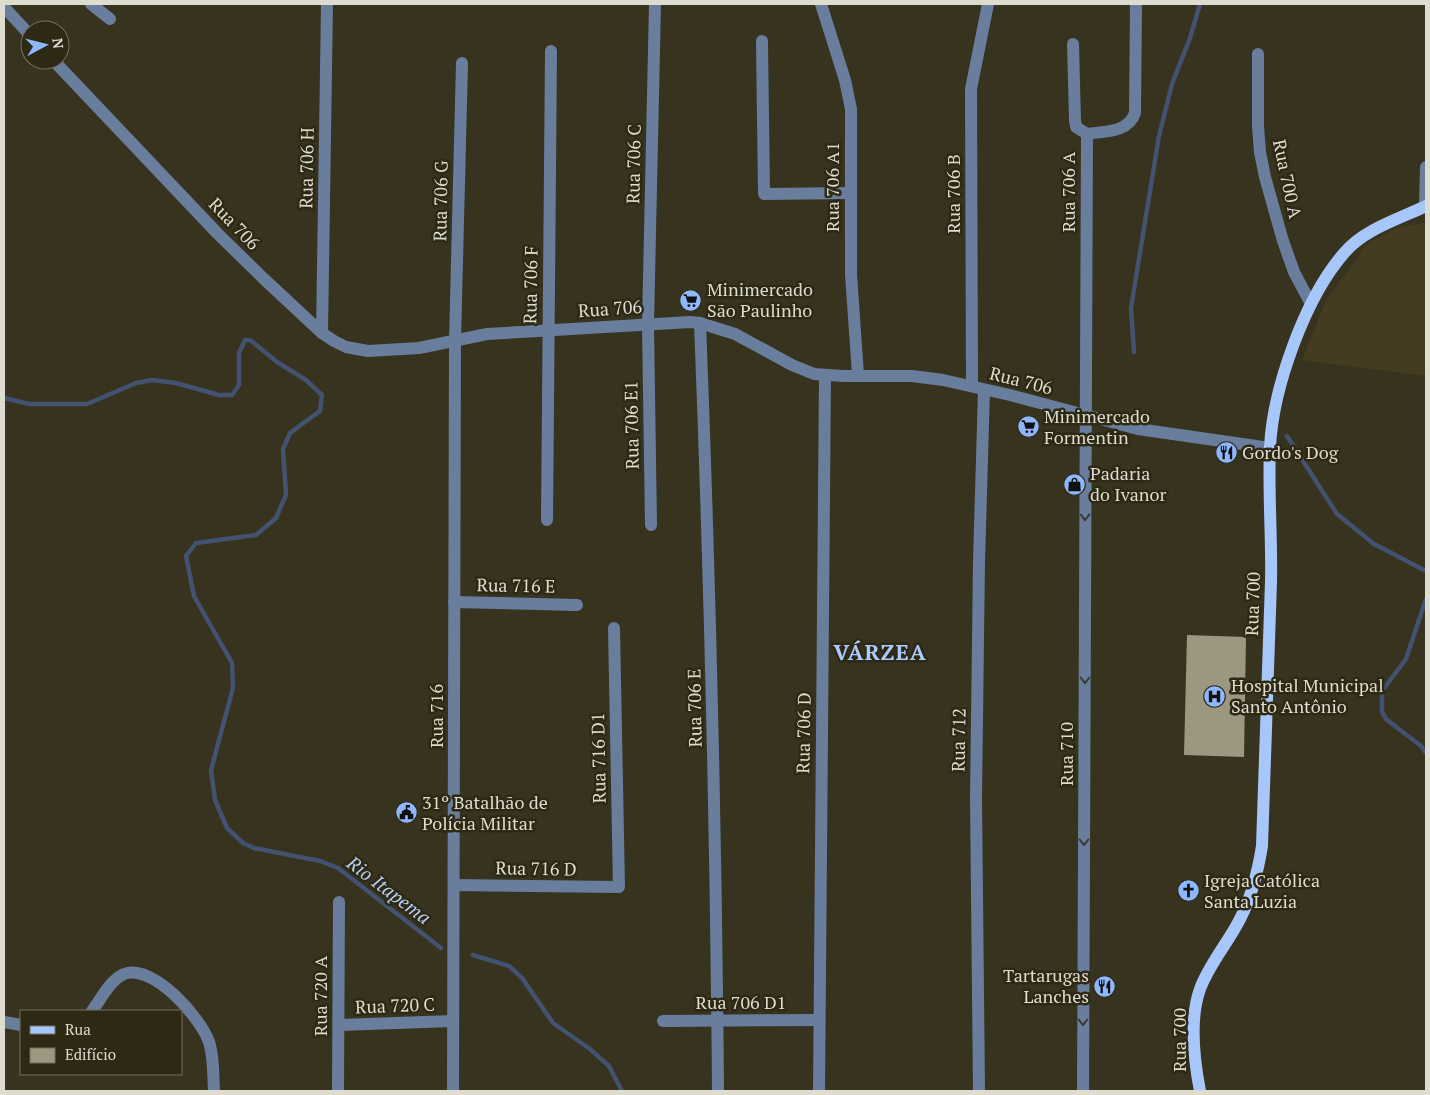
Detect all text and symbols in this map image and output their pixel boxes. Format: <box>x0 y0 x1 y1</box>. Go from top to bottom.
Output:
north arrow <box>20 20 70 70</box>
text: N <box>48 37 69 50</box>
street label: Rua 706 C <box>620 124 646 204</box>
street label: Rua 706 H <box>293 127 319 209</box>
street label: Rua 700 A <box>1268 137 1308 221</box>
street label: Rua 706 A1 <box>820 142 844 232</box>
street label: Rua 706 A <box>1056 151 1080 232</box>
street label: Rua 706 B <box>941 154 965 234</box>
street label: Rua 706 G <box>427 160 453 242</box>
street label: Rua 706 <box>204 192 266 255</box>
street label: Rua 706 F <box>517 246 543 324</box>
place label: Minimercado São Paulinho <box>707 277 813 322</box>
supermarket icon: Minimercado São Paulinho <box>679 288 703 312</box>
street label: Rua 706 <box>577 294 643 322</box>
street label: Rua 706 <box>987 361 1056 400</box>
street label: Rua 706 E1 <box>618 381 644 469</box>
place label: Minimercado Formentin <box>1044 404 1150 449</box>
supermarket icon: Minimercado Formentin <box>1016 415 1040 439</box>
place label: Gordo's Dog <box>1242 440 1339 464</box>
restaurant icon: Gordo's Dog <box>1214 441 1238 465</box>
place label: Padaria do Ivanor <box>1090 461 1167 506</box>
shop icon: Padaria do Ivanor <box>1062 472 1086 496</box>
one-way arrow <box>1080 514 1091 522</box>
street label: Rua 716 E <box>476 572 556 598</box>
street label: Rua 700 <box>1239 572 1265 636</box>
district label: VÁRZEA <box>833 637 927 666</box>
street label: Rua 706 E <box>681 668 707 748</box>
place label: Hospital Municipal Santo Antônio <box>1231 673 1384 718</box>
one-way arrow <box>1080 676 1090 684</box>
street label: Rua 716 <box>424 684 448 748</box>
hospital icon: Hospital Municipal Santo Antônio <box>1203 684 1227 708</box>
street label: Rua 706 D <box>790 692 816 774</box>
street label: Rua 712 <box>945 708 971 772</box>
street label: Rua 716 D1 <box>585 712 611 804</box>
street label: Rua 710 <box>1054 722 1078 786</box>
place label: 31º Batalhão de Polícia Militar <box>422 790 548 835</box>
public building icon: 31º Batalhão de Polícia Militar <box>394 801 418 825</box>
one-way arrow <box>1079 839 1089 847</box>
water label: Rio Itapema <box>342 849 436 929</box>
street label: Rua 716 D <box>495 855 577 881</box>
place label: Igreja Católica Santa Luzia <box>1204 868 1320 913</box>
church icon: Igreja Católica Santa Luzia <box>1176 879 1200 903</box>
street label: Rua 720 A <box>308 955 332 1036</box>
place label: Tartarugas Lanches <box>1003 963 1089 1008</box>
restaurant icon: Tartarugas Lanches <box>1093 974 1117 998</box>
street label: Rua 706 D1 <box>696 990 786 1014</box>
street label: Rua 720 C <box>355 992 435 1018</box>
street label: Rua 700 <box>1167 1008 1191 1072</box>
legend <box>20 1010 182 1075</box>
text: Rua <box>65 1019 91 1039</box>
one-way arrow <box>1078 1019 1088 1027</box>
text: Edifício <box>65 1044 116 1064</box>

